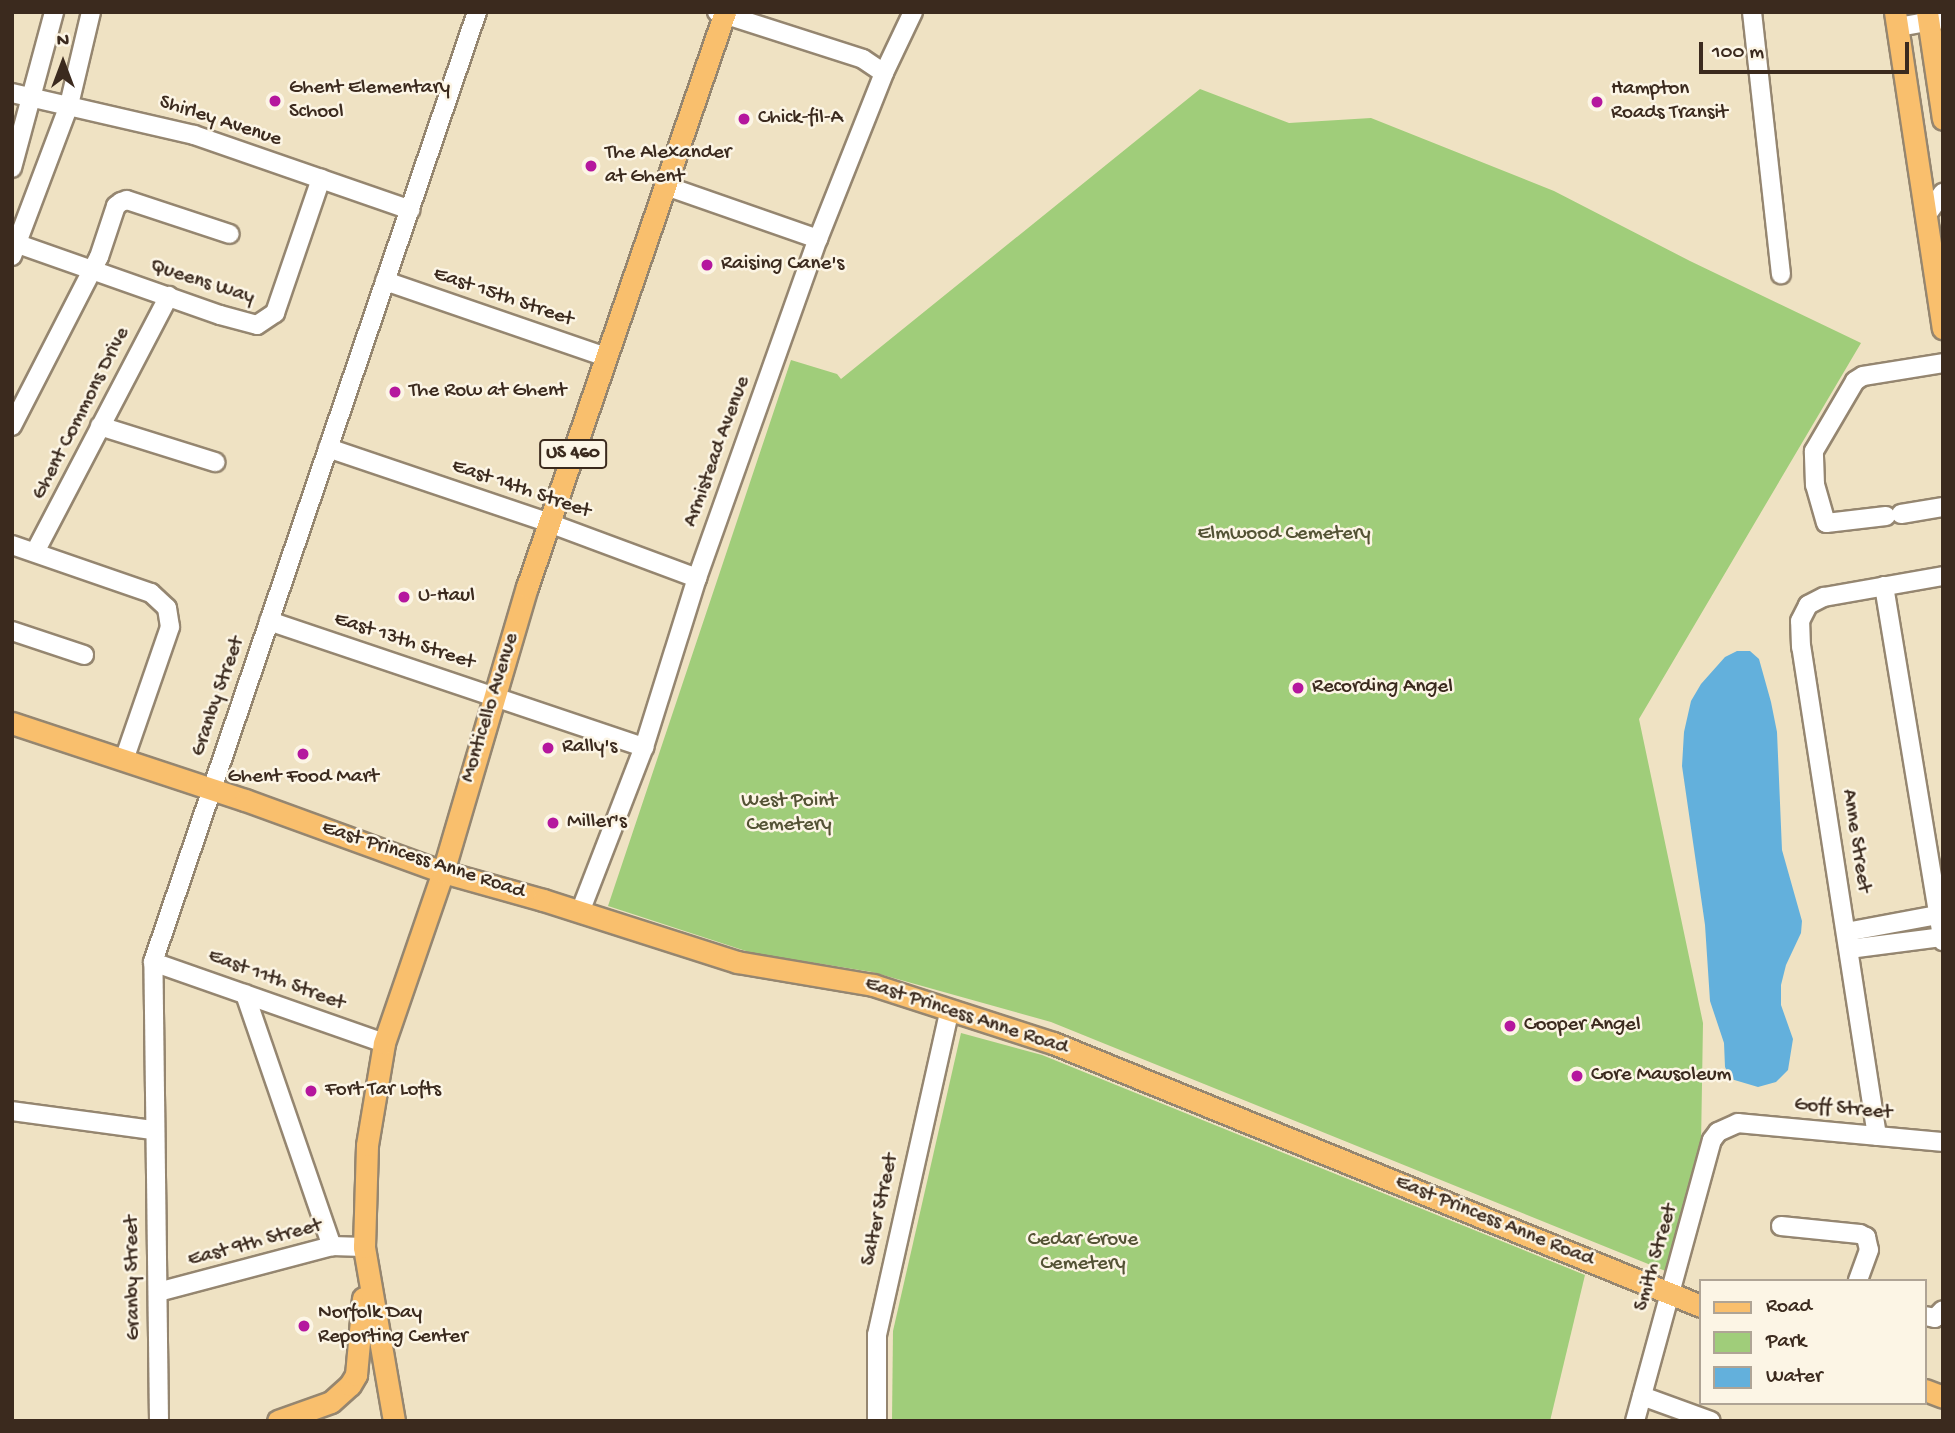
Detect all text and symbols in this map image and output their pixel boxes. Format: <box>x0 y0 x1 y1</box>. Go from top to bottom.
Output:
north arrow <box>28 28 98 98</box>
scale bar <box>1703 28 1913 72</box>
text: N <box>57 30 69 53</box>
text: 100 m <box>1712 41 1764 66</box>
place label: Ghent Elementary School <box>289 76 450 126</box>
place label: Hampton Roads Transit <box>1611 77 1728 127</box>
street label: Shirley Avenue <box>156 90 284 154</box>
marker: Ghent Elementary School <box>267 93 283 109</box>
marker: Hampton Roads Transit <box>1589 94 1605 110</box>
place label: Chick-fil-A <box>758 106 843 132</box>
marker: Chick-fil-A <box>736 111 752 127</box>
place label: The Alexander at Ghent <box>605 141 731 191</box>
marker: The Alexander at Ghent <box>583 158 599 174</box>
place label: Raising Cane's <box>721 252 844 278</box>
street label: Queens Way <box>147 254 257 312</box>
marker: Raising Cane's <box>699 257 715 273</box>
street label: East 15th Street <box>430 262 576 334</box>
street label: Ghent Commons Drive <box>28 323 136 505</box>
street label: Armistead Avenue <box>679 373 757 531</box>
place label: The Row at Ghent <box>409 379 566 405</box>
marker: The Row at Ghent <box>387 384 403 400</box>
road number: US 460 <box>538 438 608 470</box>
street label: East 14th Street <box>448 454 594 526</box>
park label: Elmwood Cemetery <box>1197 522 1371 548</box>
place label: U-Haul <box>418 584 475 610</box>
marker: U-Haul <box>396 589 412 605</box>
street label: East 13th Street <box>331 607 477 677</box>
street label: Monticello Avenue <box>456 630 526 786</box>
street label: Granby Street <box>187 634 251 760</box>
place label: Recording Angel <box>1312 675 1453 701</box>
marker: Recording Angel <box>1290 680 1306 696</box>
place label: Rally's <box>562 735 617 761</box>
marker: Rally's <box>540 740 556 756</box>
marker: Ghent Food Mart <box>295 746 311 762</box>
place label: Ghent Food Mart <box>228 765 378 791</box>
street label: Anne Street <box>1834 788 1876 894</box>
park label: West Point Cemetery <box>741 789 837 839</box>
place label: Miller's <box>567 810 627 836</box>
marker: Miller's <box>545 815 561 831</box>
street label: East Princess Anne Road <box>318 816 528 906</box>
street label: East 11th Street <box>204 945 348 1017</box>
street label: East Princess Anne Road <box>861 972 1071 1062</box>
place label: Cooper Angel <box>1524 1013 1641 1039</box>
marker: Cooper Angel <box>1502 1018 1518 1034</box>
place label: Core Mausoleum <box>1591 1063 1731 1089</box>
marker: Core Mausoleum <box>1569 1068 1585 1084</box>
place label: Fort Tar Lofts <box>325 1078 441 1104</box>
marker: Fort Tar Lofts <box>303 1083 319 1099</box>
street label: Goff Street <box>1793 1093 1893 1127</box>
street label: Salter Street <box>857 1152 905 1268</box>
street label: East Princess Anne Road <box>1391 1171 1597 1273</box>
street label: Smith Street <box>1630 1202 1684 1314</box>
street label: East 9th Street <box>185 1214 325 1274</box>
street label: Granby Street <box>120 1215 148 1341</box>
park label: Cedar Grove Cemetery <box>1028 1228 1138 1278</box>
legend <box>1700 1279 1927 1405</box>
text: Road <box>1766 1295 1812 1320</box>
place label: Norfolk Day Reporting Center <box>318 1301 468 1351</box>
marker: Norfolk Day Reporting Center <box>296 1318 312 1334</box>
text: Park <box>1766 1330 1806 1355</box>
text: Water <box>1766 1365 1822 1390</box>

